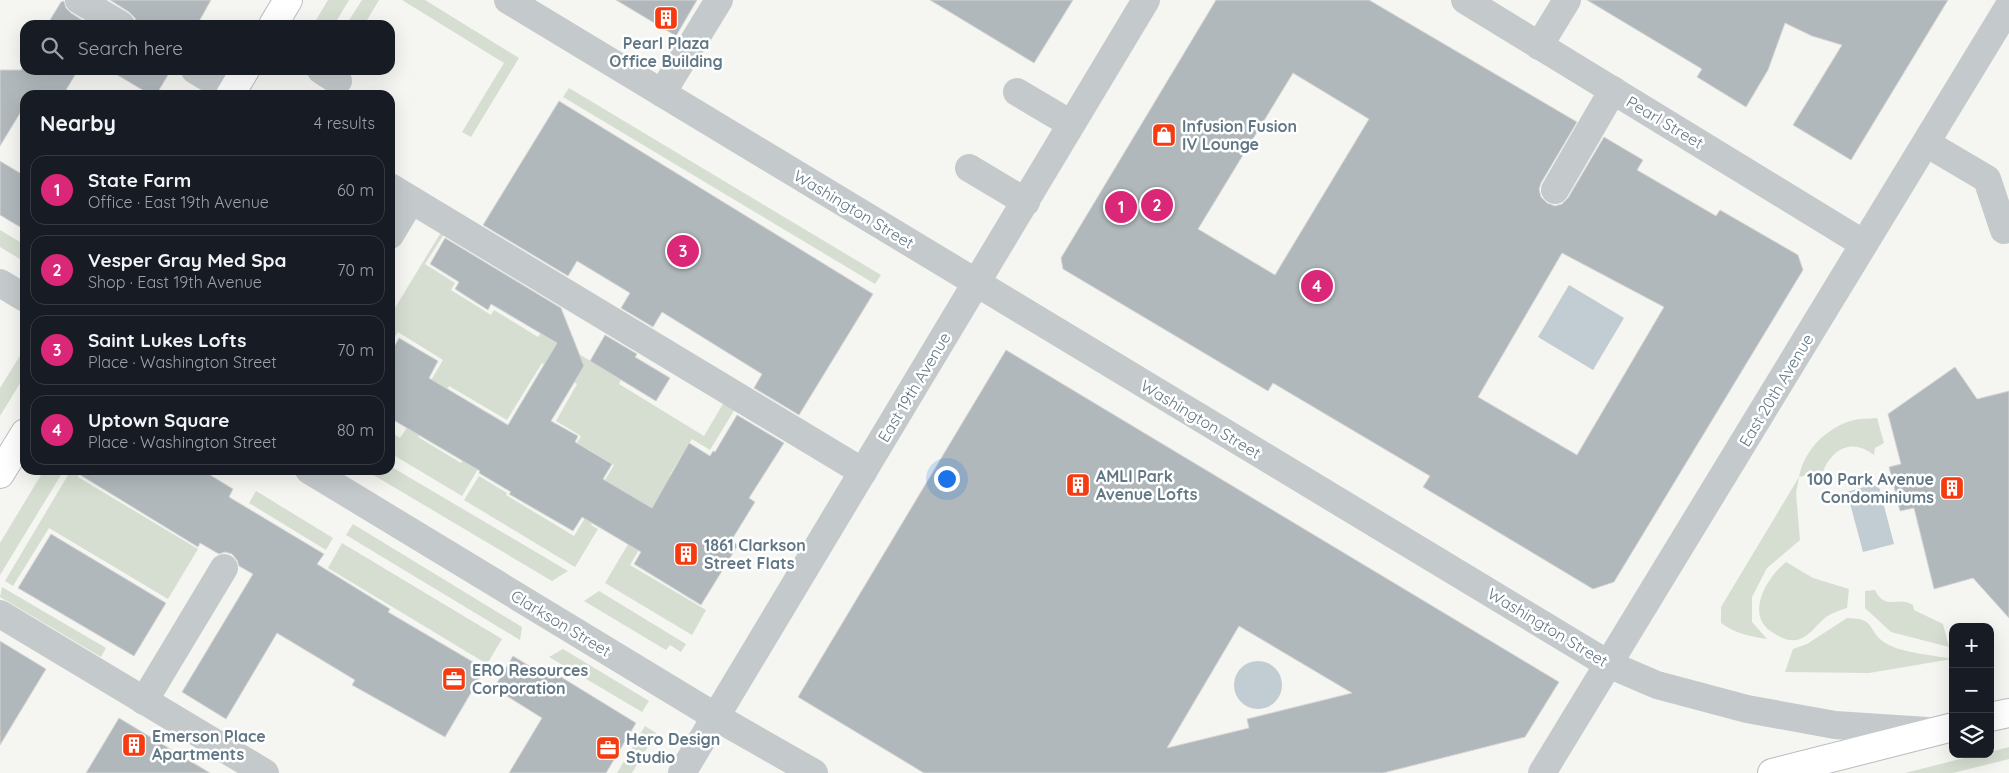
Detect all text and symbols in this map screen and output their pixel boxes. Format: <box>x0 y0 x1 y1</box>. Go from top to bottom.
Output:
building icon: Pearl Plaza Office Building <box>653 5 679 31</box>
search box <box>20 20 395 75</box>
place label: Pearl Plaza Office Building <box>609 33 723 71</box>
icon: search <box>38 34 66 62</box>
text: Search here <box>78 36 183 60</box>
street label: Pearl Street <box>1623 91 1707 153</box>
text: Nearby <box>40 110 116 136</box>
text: 4 results <box>314 113 375 133</box>
place label: Infusion Fusion IV Lounge <box>1182 116 1297 154</box>
shop icon: Infusion Fusion IV Lounge <box>1151 122 1177 148</box>
street label: Washington Street <box>790 165 918 253</box>
text: State Farm <box>88 168 191 192</box>
text: 1 <box>54 180 60 200</box>
text: 60 m <box>337 180 374 200</box>
pin: 2 <box>1141 186 1173 224</box>
pin: 1 <box>1105 188 1137 226</box>
text: Office · East 19th Avenue <box>88 192 269 212</box>
pin: 3 <box>667 232 699 270</box>
text: Vesper Gray Med Spa <box>88 248 286 272</box>
text: 2 <box>52 260 62 280</box>
text: 70 m <box>337 260 374 280</box>
pin: 4 <box>1301 267 1333 305</box>
text: Shop · East 19th Avenue <box>88 272 262 292</box>
text: Saint Lukes Lofts <box>88 328 246 352</box>
street label: East 19th Avenue <box>873 328 955 446</box>
street label: East 20th Avenue <box>1734 330 1818 450</box>
text: 3 <box>53 340 61 360</box>
text: 70 m <box>337 340 374 360</box>
text: Place · Washington Street <box>88 352 277 372</box>
street label: Washington Street <box>1137 375 1265 463</box>
text: Uptown Square <box>88 408 230 432</box>
text: 4 <box>52 420 62 440</box>
text: 80 m <box>337 420 374 440</box>
text: Place · Washington Street <box>88 432 277 452</box>
your location <box>934 466 960 492</box>
place label: AMLI Park Avenue Lofts <box>1096 466 1198 504</box>
place label: 100 Park Avenue Condominiums <box>1807 469 1934 507</box>
building icon: AMLI Park Avenue Lofts <box>1065 472 1091 498</box>
building icon: 100 Park Avenue Condominiums <box>1939 475 1965 501</box>
place label: 1861 Clarkson Street Flats <box>704 535 806 573</box>
building icon: 1861 Clarkson Street Flats <box>673 541 699 567</box>
street label: Washington Street <box>1484 583 1612 671</box>
street label: Clarkson Street <box>507 585 615 661</box>
map controls <box>1949 623 1994 758</box>
button: + <box>1949 623 1994 668</box>
place label: ERO Resources Corporation <box>472 660 588 698</box>
office icon: ERO Resources Corporation <box>441 666 467 692</box>
button: − <box>1949 668 1994 713</box>
button: layers <box>1949 713 1994 758</box>
place label: Emerson Place Apartments <box>152 726 266 764</box>
place label: Hero Design Studio <box>626 729 720 767</box>
building icon: Emerson Place Apartments <box>121 732 147 758</box>
office icon: Hero Design Studio <box>595 735 621 761</box>

